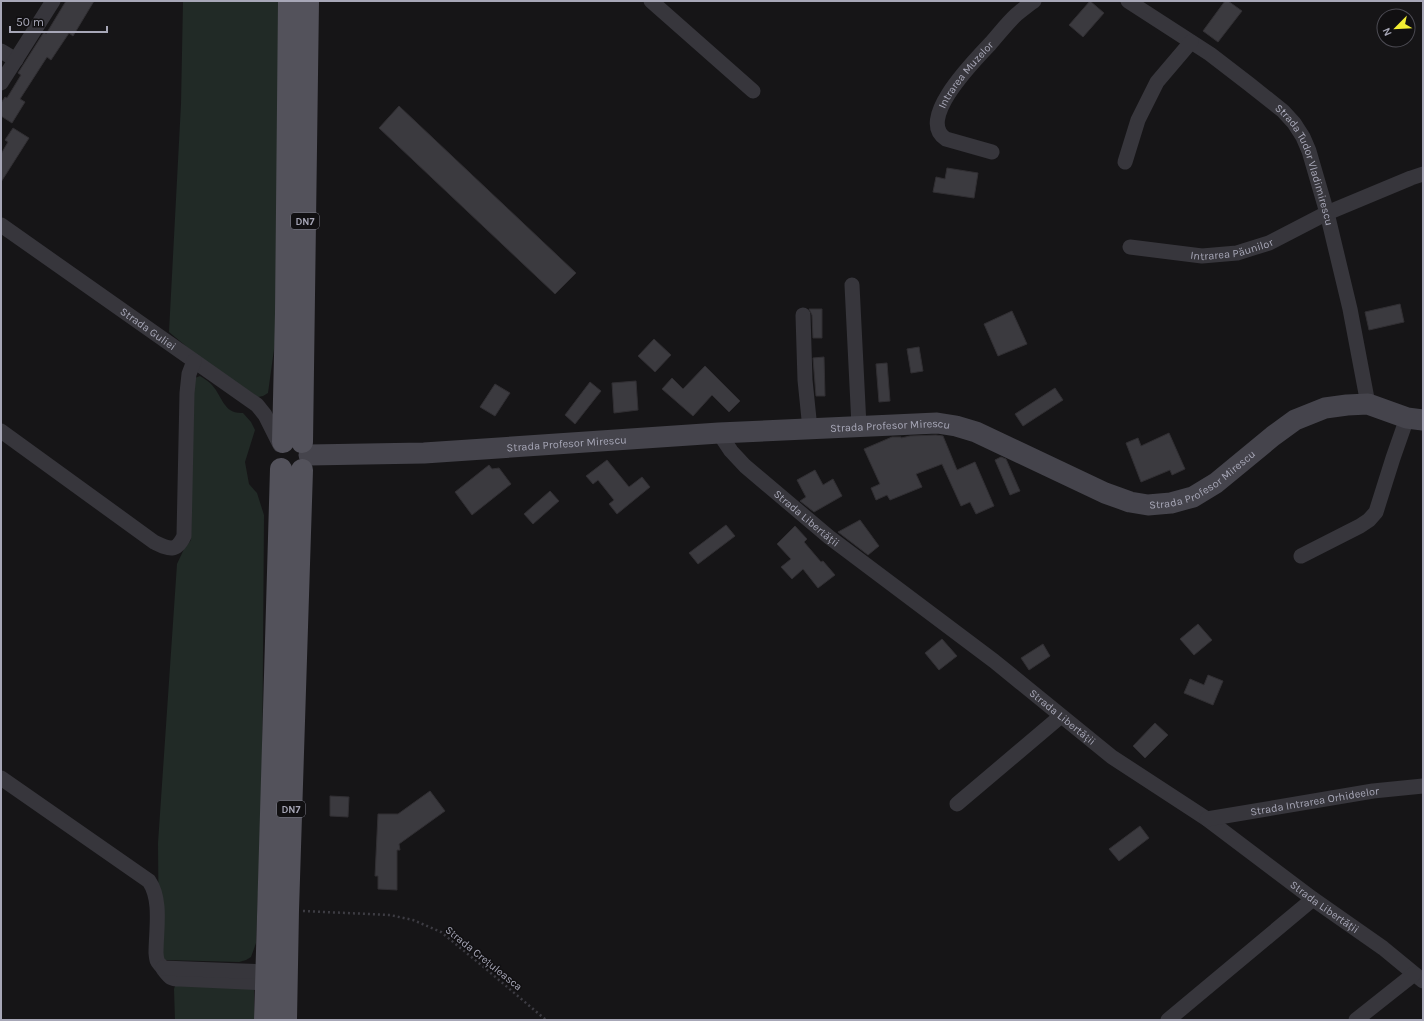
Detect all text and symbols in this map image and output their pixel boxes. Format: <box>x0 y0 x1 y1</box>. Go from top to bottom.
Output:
scale bar <box>10 8 107 34</box>
north arrow <box>1376 8 1416 48</box>
text: 50 m <box>16 15 44 29</box>
text: N <box>1380 26 1395 38</box>
street label: Intrarea Muzelor <box>936 39 996 111</box>
street label: Strada Tudor Vladimirescu <box>1273 101 1336 227</box>
road number: DN7 <box>291 213 319 229</box>
street label: Intrarea Păunilor <box>1190 236 1276 263</box>
street label: Strada Guliei <box>118 305 178 353</box>
street label: Strada Profesor Mirescu <box>830 417 951 435</box>
street label: Strada Profesor Mirescu <box>506 433 627 454</box>
street label: Strada Profesor Mirescu <box>1149 447 1258 512</box>
street label: Strada Libertății <box>771 487 842 550</box>
street label: Strada Libertății <box>1027 686 1098 748</box>
street label: Strada Intrarea Orhideelor <box>1249 784 1379 819</box>
road number: DN7 <box>277 801 305 817</box>
street label: Strada Libertății <box>1287 878 1361 936</box>
street label: Strada Crețuleasca <box>442 923 525 993</box>

